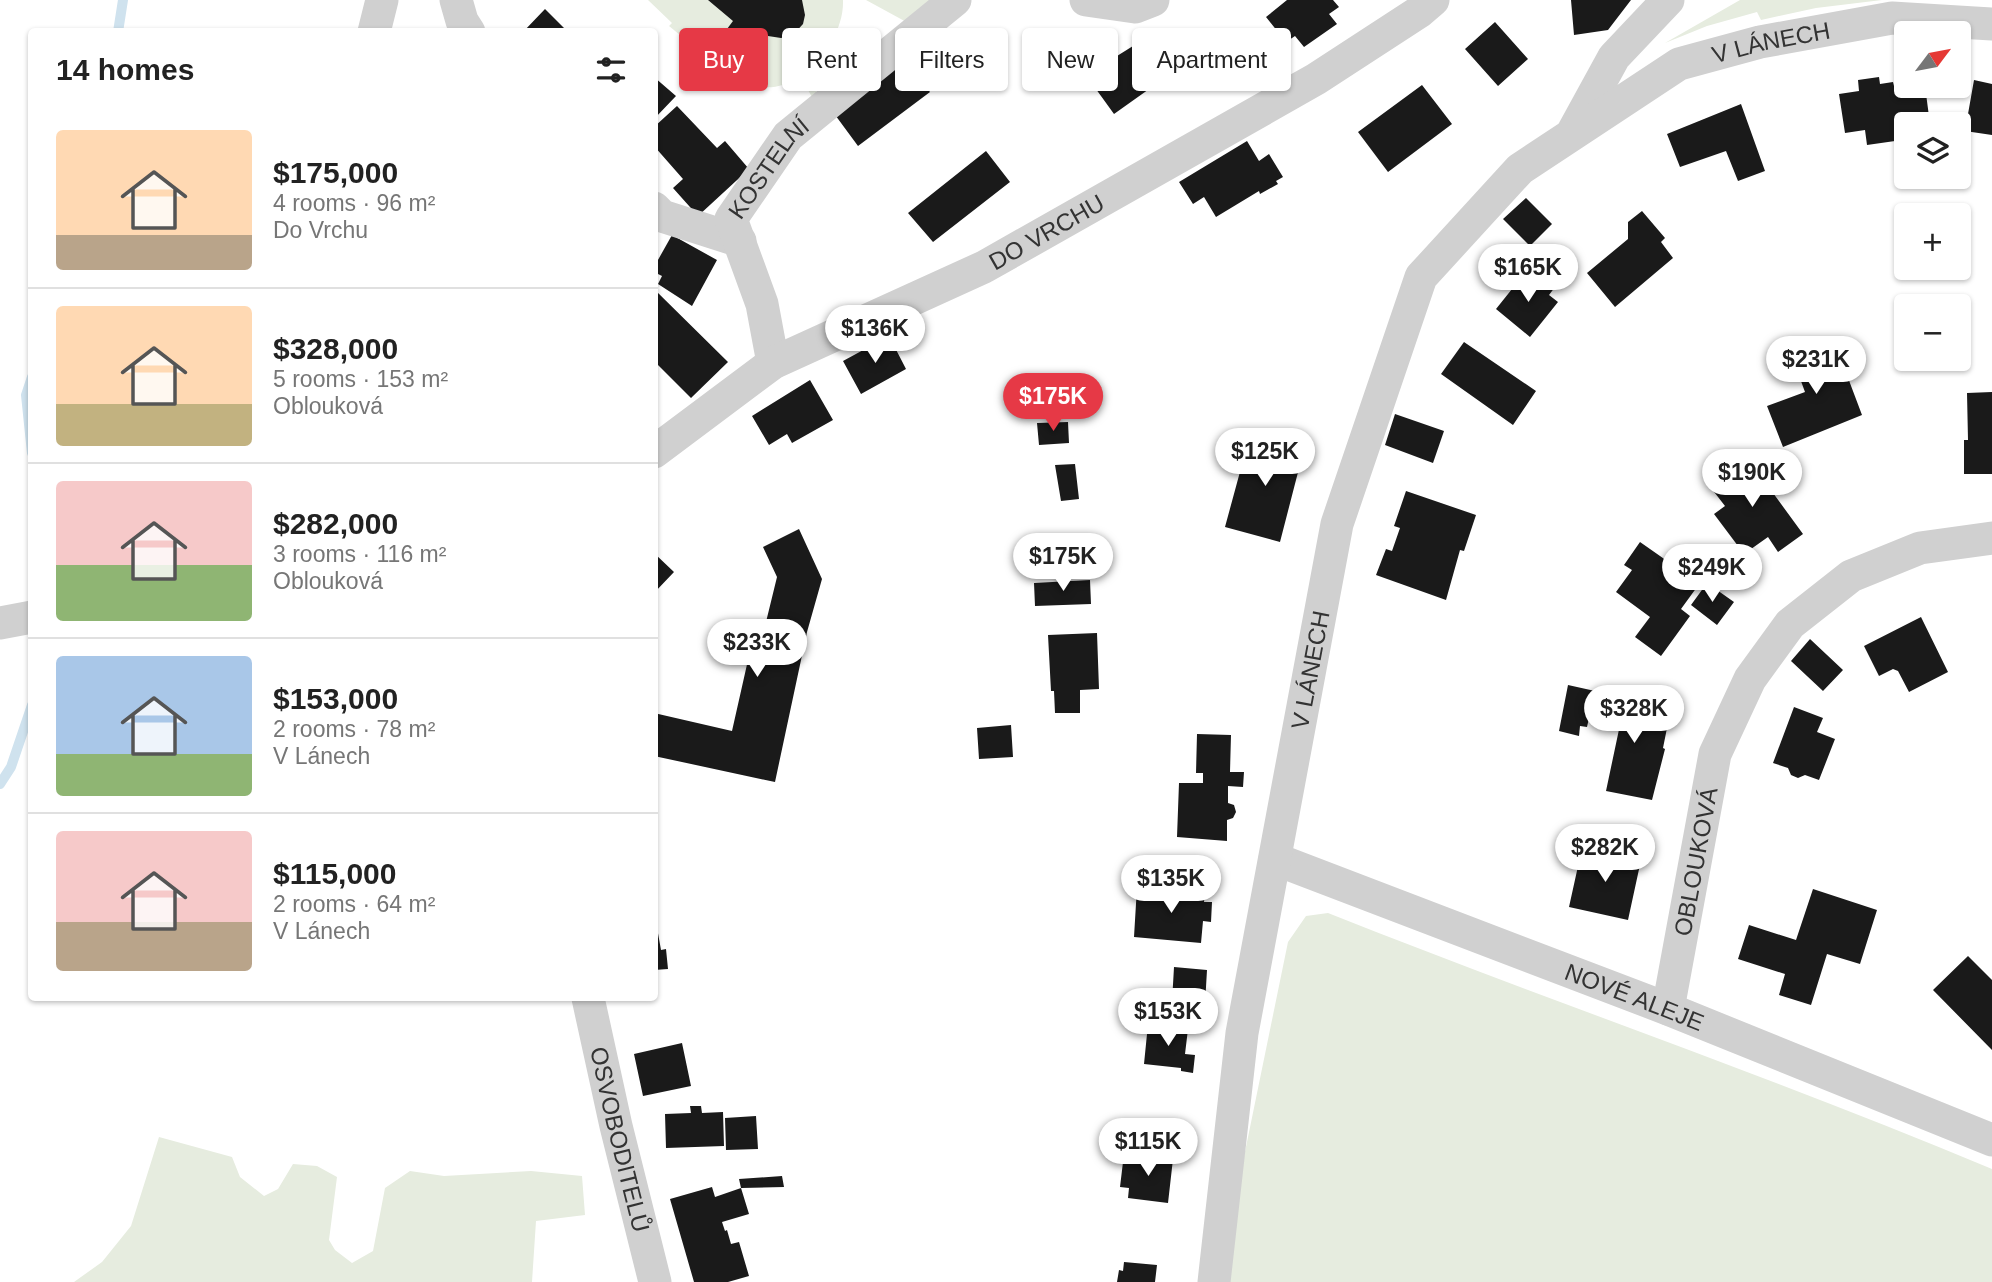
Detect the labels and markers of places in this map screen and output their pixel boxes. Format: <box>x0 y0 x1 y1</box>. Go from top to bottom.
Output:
pin: $165K <box>1479 244 1577 304</box>
pin: $136K <box>826 306 924 365</box>
pin: $231K <box>1767 336 1865 396</box>
pin: $175K <box>1004 374 1102 433</box>
pin: $125K <box>1216 428 1314 488</box>
pin: $190K <box>1703 449 1801 509</box>
pin: $175K <box>1014 534 1112 593</box>
pin: $249K <box>1663 544 1761 604</box>
pin: $233K <box>708 620 806 679</box>
pin: $328K <box>1585 686 1683 745</box>
pin: $282K <box>1556 824 1654 884</box>
pin: $135K <box>1122 856 1220 915</box>
pin: $153K <box>1119 988 1217 1048</box>
pin: $115K <box>1099 1118 1197 1178</box>

